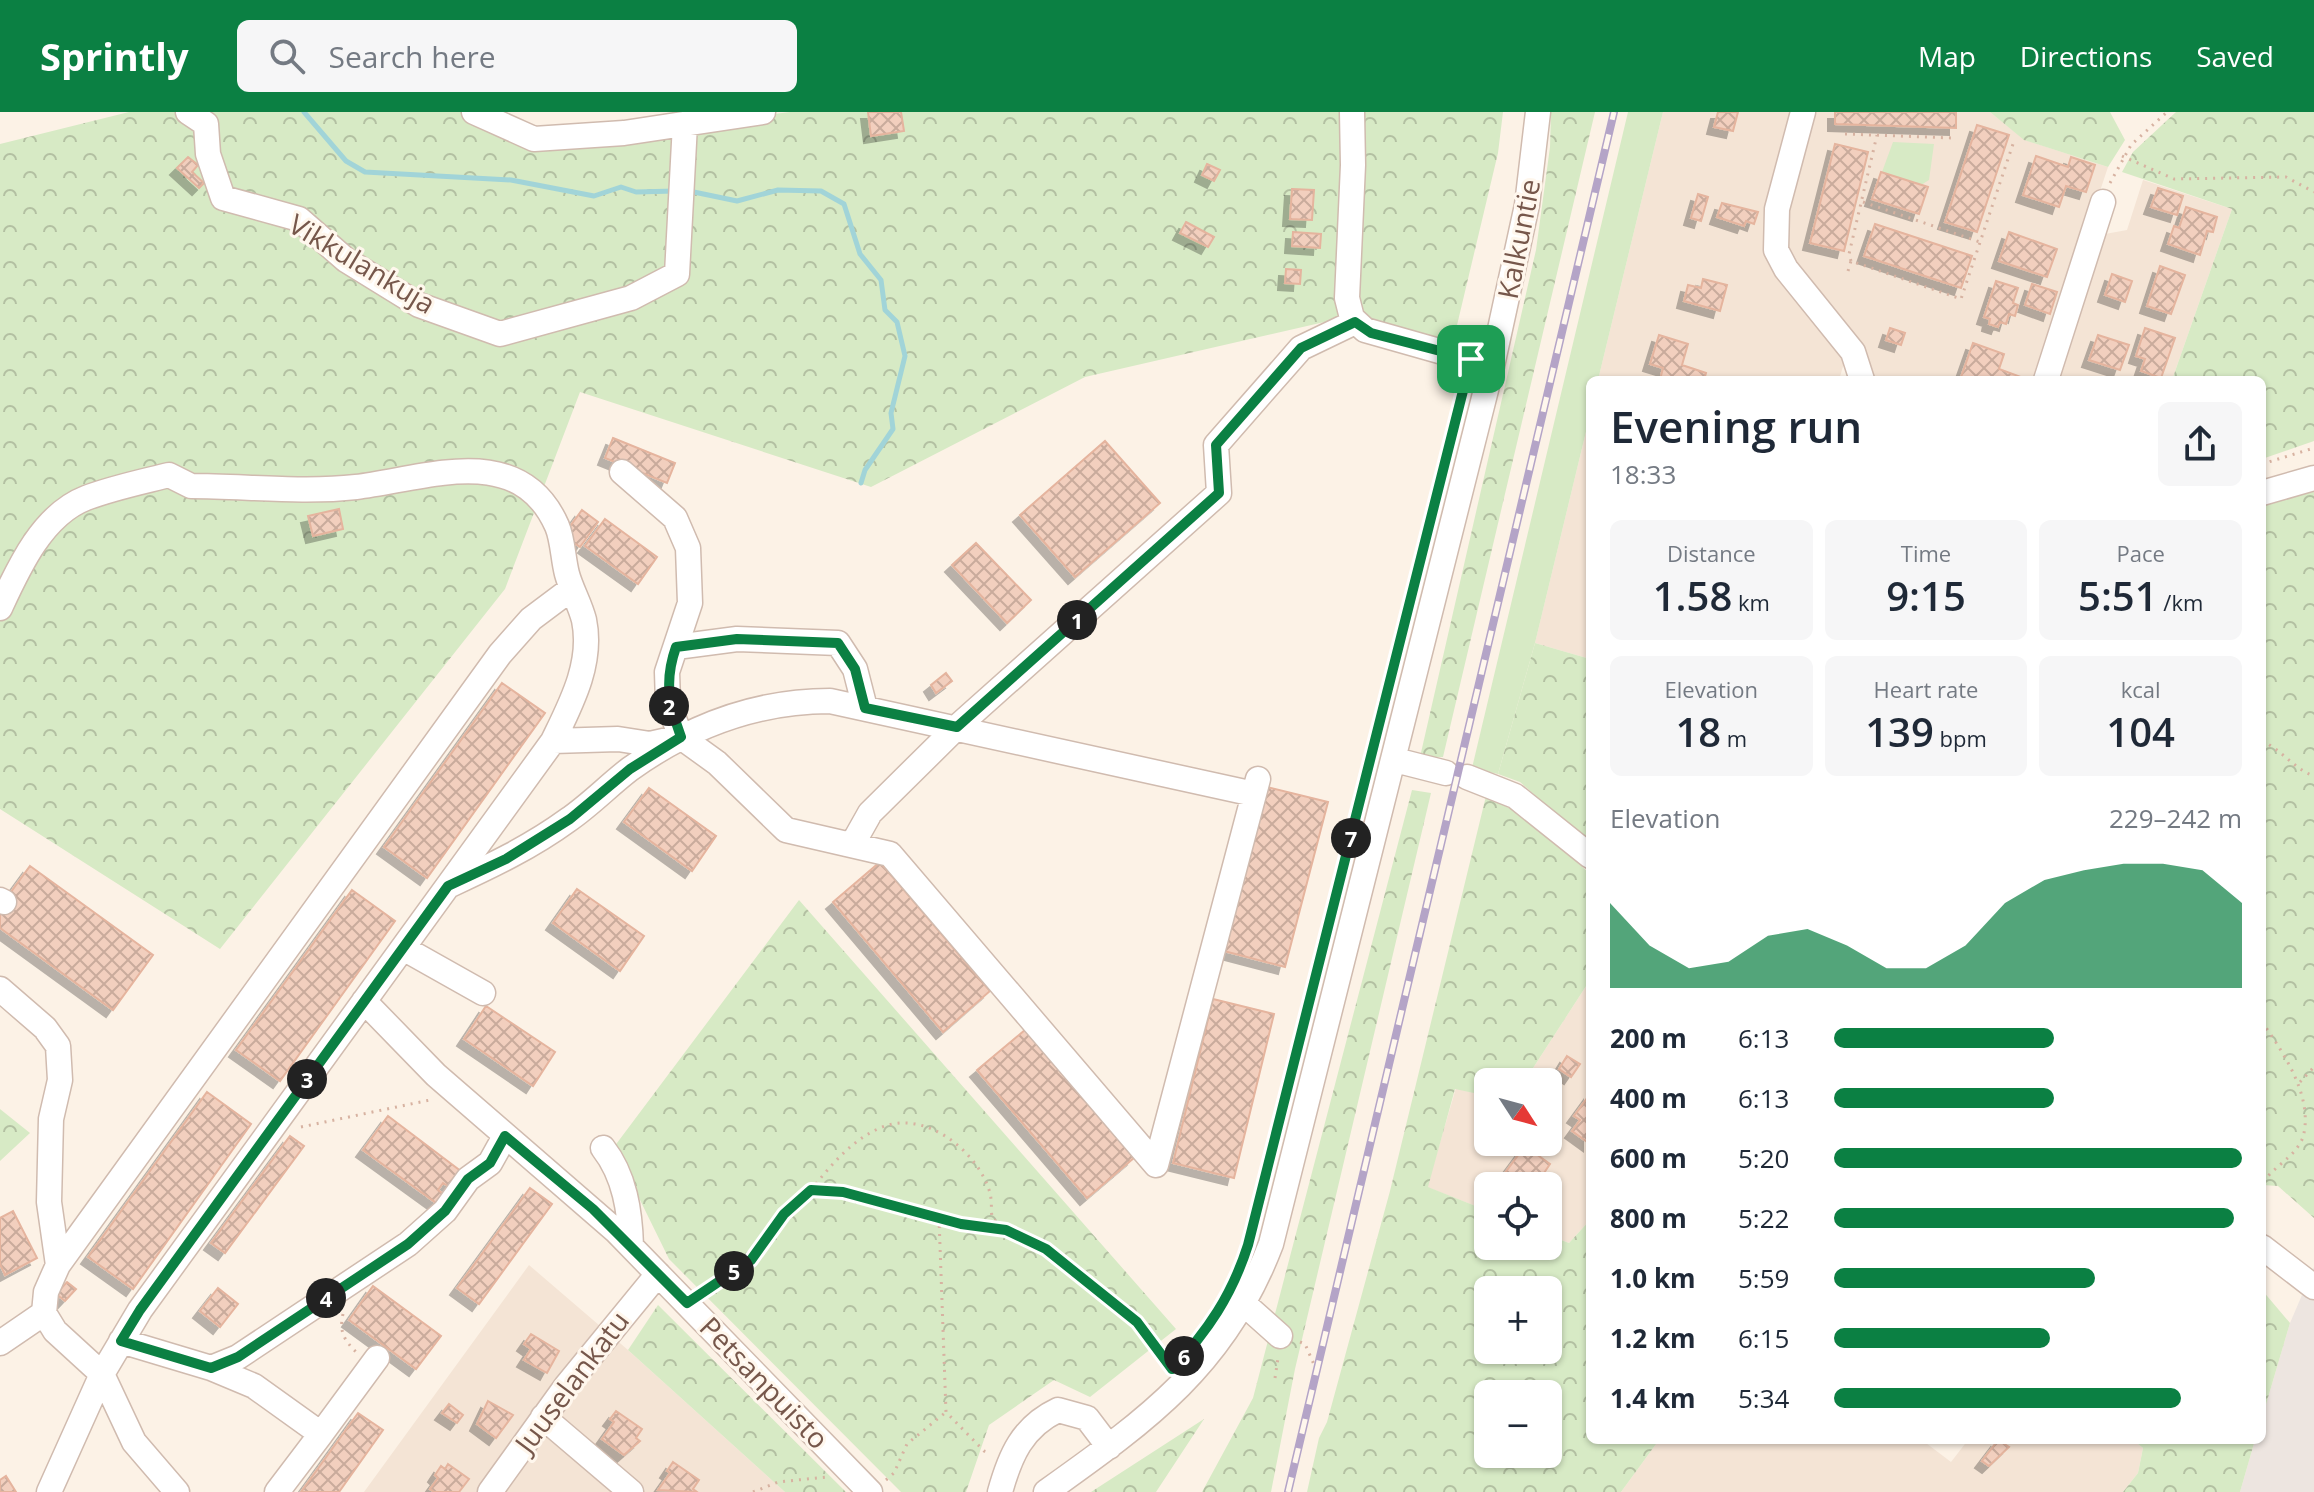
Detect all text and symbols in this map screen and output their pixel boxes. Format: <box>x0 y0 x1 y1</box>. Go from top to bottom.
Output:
search box <box>237 20 797 92</box>
text: Sprintly <box>40 30 189 82</box>
icon: search <box>265 34 309 78</box>
text: Search here <box>329 36 496 77</box>
text: Map <box>1918 37 1976 75</box>
text: Directions <box>2020 37 2152 75</box>
text: Saved <box>2196 37 2274 75</box>
street label: Kalkuntie <box>1488 175 1548 302</box>
street label: Vikkulankuja <box>282 204 443 322</box>
pin <box>1437 325 1505 393</box>
icon: arrive <box>1449 337 1493 381</box>
text: Evening run <box>1610 396 1862 456</box>
button: share <box>2158 402 2242 486</box>
text: 18:33 <box>1610 456 1676 492</box>
text: Distance <box>1667 538 1756 568</box>
text: Time <box>1901 538 1951 568</box>
text: Pace <box>2116 538 2165 568</box>
text: 1.58 <box>1653 568 1732 623</box>
text: 9:15 <box>1886 568 1966 623</box>
text: 5:51 <box>2078 568 2158 623</box>
text: km <box>1732 587 1770 617</box>
text: /km <box>2158 587 2203 617</box>
pin: 1 <box>1057 600 1097 640</box>
text: 1 <box>1071 605 1083 635</box>
text: Elevation <box>1665 674 1758 704</box>
text: Heart rate <box>1874 674 1978 704</box>
text: kcal <box>2121 674 2161 704</box>
pin: 2 <box>649 686 689 726</box>
text: 2 <box>663 691 675 721</box>
text: 18 <box>1675 704 1721 759</box>
text: 139 <box>1865 704 1934 759</box>
text: 104 <box>2106 704 2175 759</box>
text: m <box>1721 723 1747 753</box>
text: bpm <box>1934 723 1987 753</box>
text: Elevation <box>1610 800 1720 836</box>
text: 229–242 m <box>2109 800 2242 836</box>
pin: 7 <box>1331 818 1371 858</box>
text: 7 <box>1345 823 1357 853</box>
text: 200 m <box>1610 1020 1687 1056</box>
text: 6:13 <box>1738 1020 1789 1056</box>
pin: 3 <box>287 1059 327 1099</box>
text: 3 <box>301 1064 313 1094</box>
north arrow <box>1474 1068 1562 1156</box>
map controls <box>1474 1068 1562 1468</box>
text: 400 m <box>1610 1080 1687 1116</box>
text: 6:13 <box>1738 1080 1789 1116</box>
text: 600 m <box>1610 1140 1687 1176</box>
text: 5:20 <box>1738 1140 1789 1176</box>
button: locate <box>1474 1172 1562 1260</box>
text: 800 m <box>1610 1200 1687 1236</box>
text: 5:22 <box>1738 1200 1789 1236</box>
pin: 5 <box>714 1251 754 1291</box>
text: 5 <box>728 1256 740 1286</box>
text: 1.0 km <box>1610 1260 1696 1296</box>
text: 5:59 <box>1738 1260 1789 1296</box>
button: + <box>1474 1276 1562 1364</box>
pin: 4 <box>306 1278 346 1318</box>
text: 4 <box>320 1283 332 1313</box>
street label: Juuselankatu <box>504 1303 637 1462</box>
street label: Petsanpuisto <box>692 1308 837 1457</box>
text: 1.2 km <box>1610 1320 1696 1356</box>
text: 6:15 <box>1738 1320 1789 1356</box>
pin: 6 <box>1164 1336 1204 1376</box>
text: 6 <box>1178 1341 1190 1371</box>
button: − <box>1474 1380 1562 1468</box>
text: 1.4 km <box>1610 1380 1696 1416</box>
text: 5:34 <box>1738 1380 1789 1416</box>

